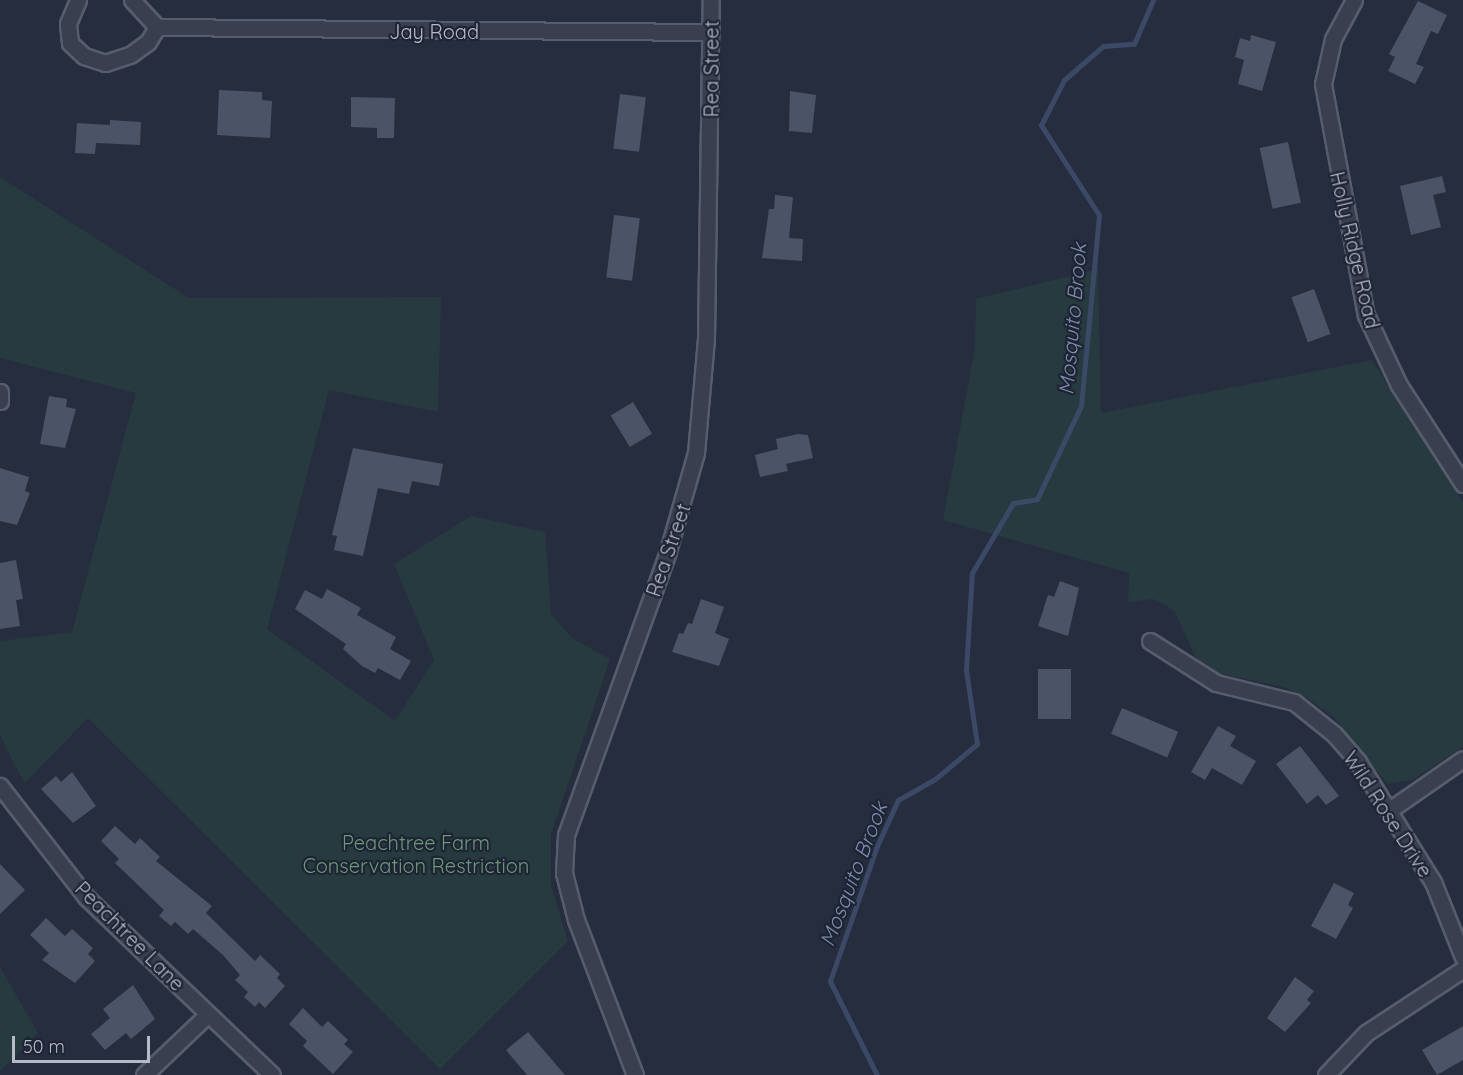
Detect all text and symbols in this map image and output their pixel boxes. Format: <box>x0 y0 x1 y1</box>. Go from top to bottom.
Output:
street label: Jay Road <box>389 19 479 43</box>
street label: Rea Street <box>699 21 723 117</box>
street label: Holly Ridge Road <box>1325 169 1385 331</box>
water label: Mosquito Brook <box>1053 242 1091 396</box>
street label: Rea Street <box>641 500 695 600</box>
street label: Wild Rose Drive <box>1338 747 1438 881</box>
water label: Mosquito Brook <box>814 798 892 950</box>
park label: Peachtree Farm Conservation Restriction <box>303 830 529 877</box>
street label: Peachtree Lane <box>70 876 190 996</box>
scale bar <box>15 1024 153 1062</box>
text: 50 m <box>23 1035 65 1058</box>

